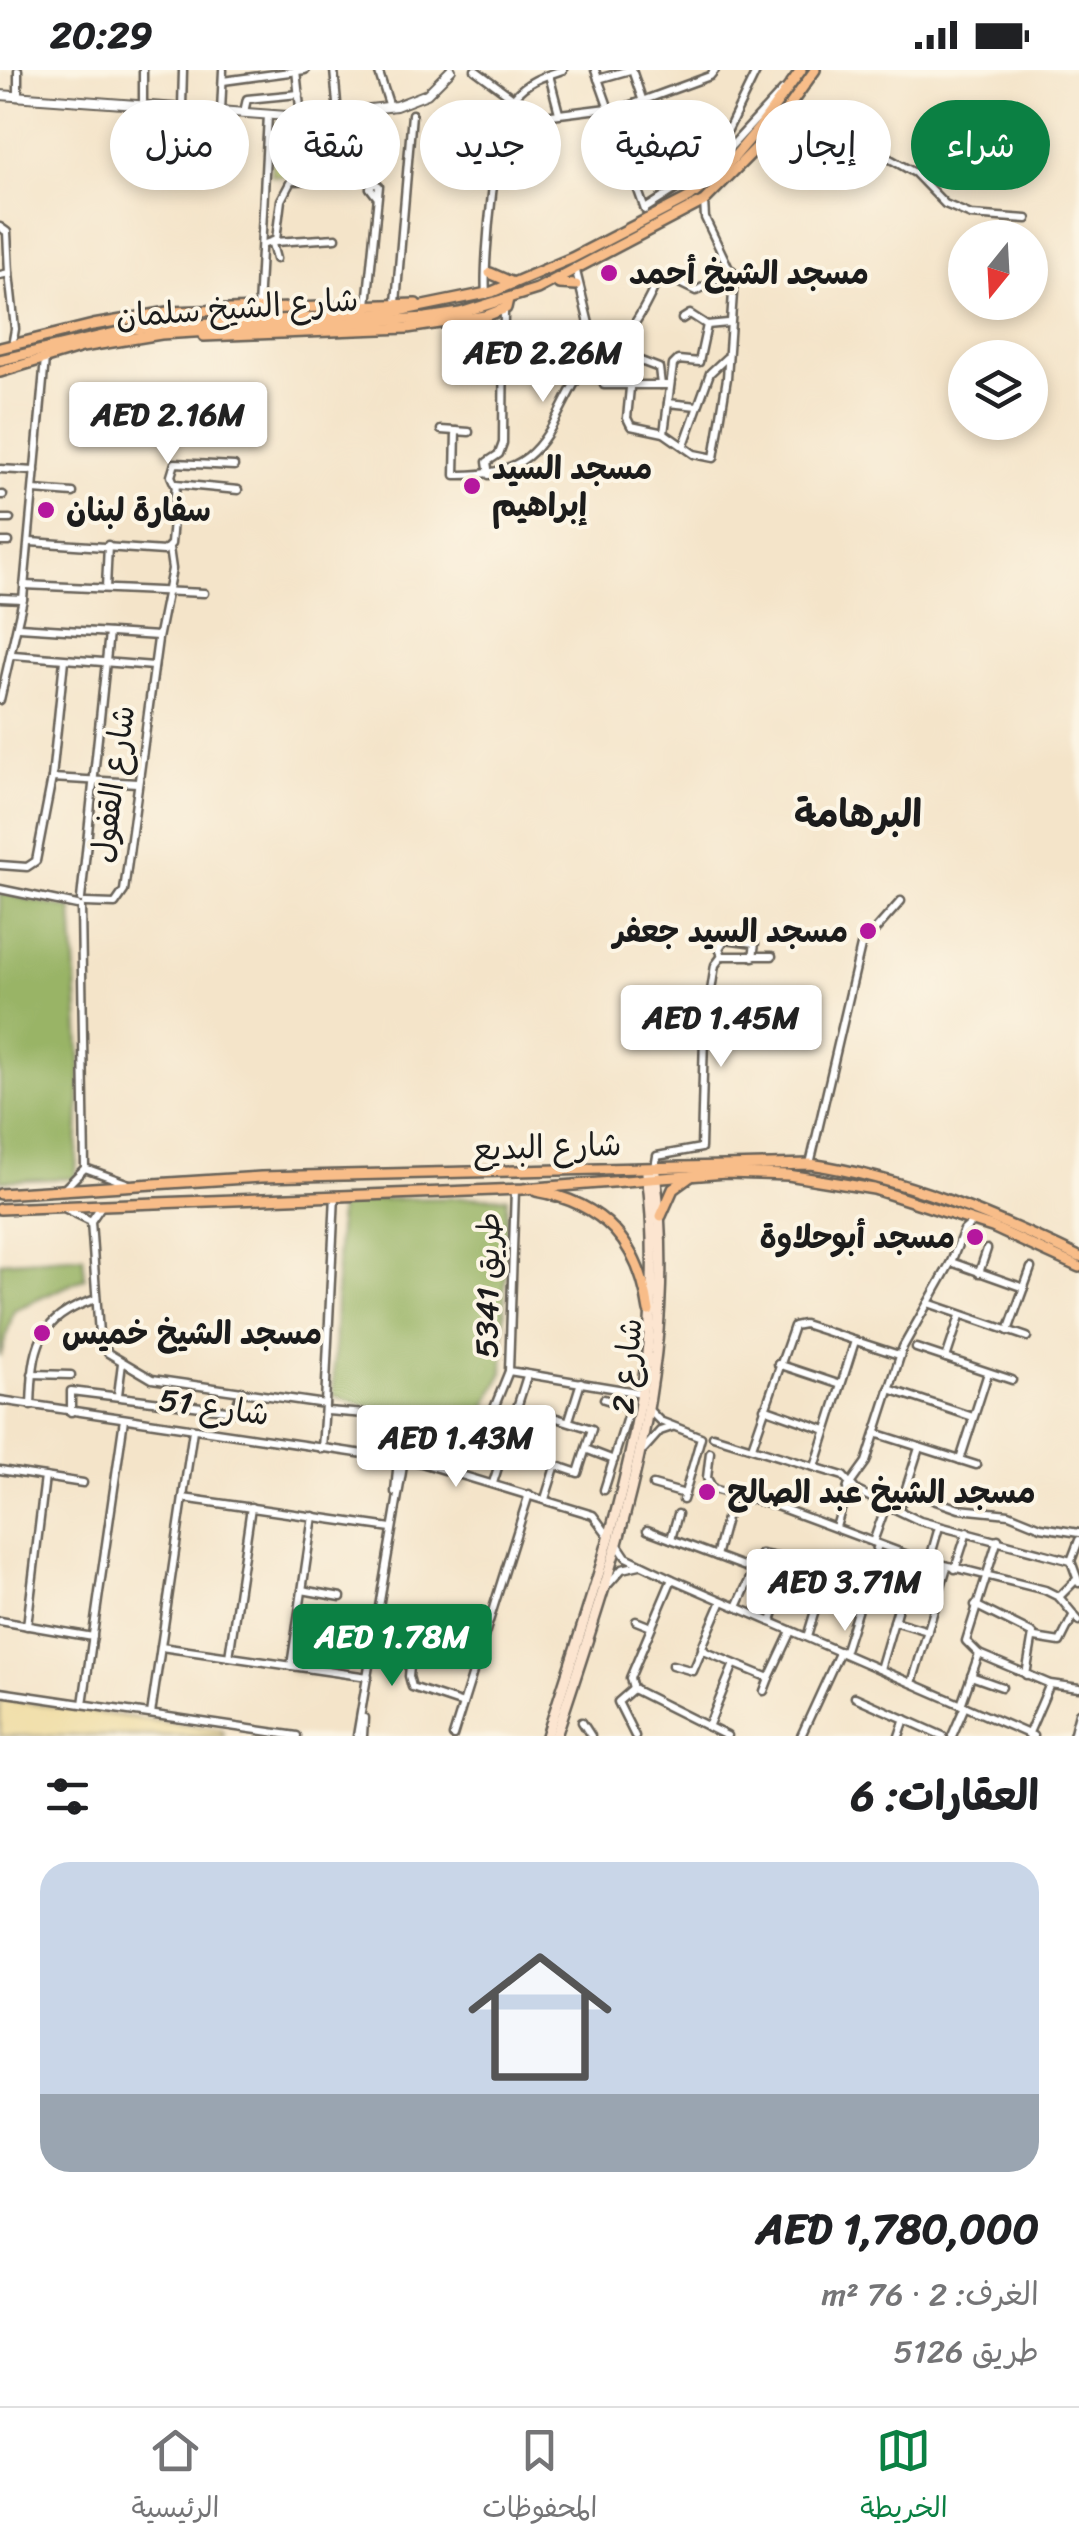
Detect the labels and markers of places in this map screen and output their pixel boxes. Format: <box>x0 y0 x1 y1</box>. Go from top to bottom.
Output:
place label: مسجد الشيخ أحمد <box>629 245 869 302</box>
marker: مسجد الشيخ أحمد <box>598 262 620 284</box>
pin: AED 2.26M <box>429 320 657 405</box>
pin: AED 2.16M <box>54 382 282 467</box>
place label: مسجد السيد إبراهيم <box>492 440 652 534</box>
marker: مسجد السيد إبراهيم <box>461 475 483 497</box>
place label: سفارة لبنان <box>66 482 211 539</box>
marker: سفارة لبنان <box>35 499 57 521</box>
place label: مسجد السيد جعفر <box>610 903 848 960</box>
marker: مسجد السيد جعفر <box>857 920 879 942</box>
pin: AED 1.45M <box>607 985 835 1070</box>
place label: مسجد أبوحلاوة <box>760 1209 955 1266</box>
marker: مسجد أبوحلاوة <box>964 1226 986 1248</box>
place label: مسجد الشيخ خميس <box>62 1305 322 1362</box>
marker: مسجد الشيخ خميس <box>31 1322 53 1344</box>
pin: AED 1.43M <box>342 1405 570 1490</box>
place label: مسجد الشيخ عبد الصالح <box>727 1464 1036 1521</box>
marker: مسجد الشيخ عبد الصالح <box>696 1481 718 1503</box>
pin: AED 3.71M <box>731 1549 959 1634</box>
pin: AED 1.78M <box>278 1604 506 1689</box>

